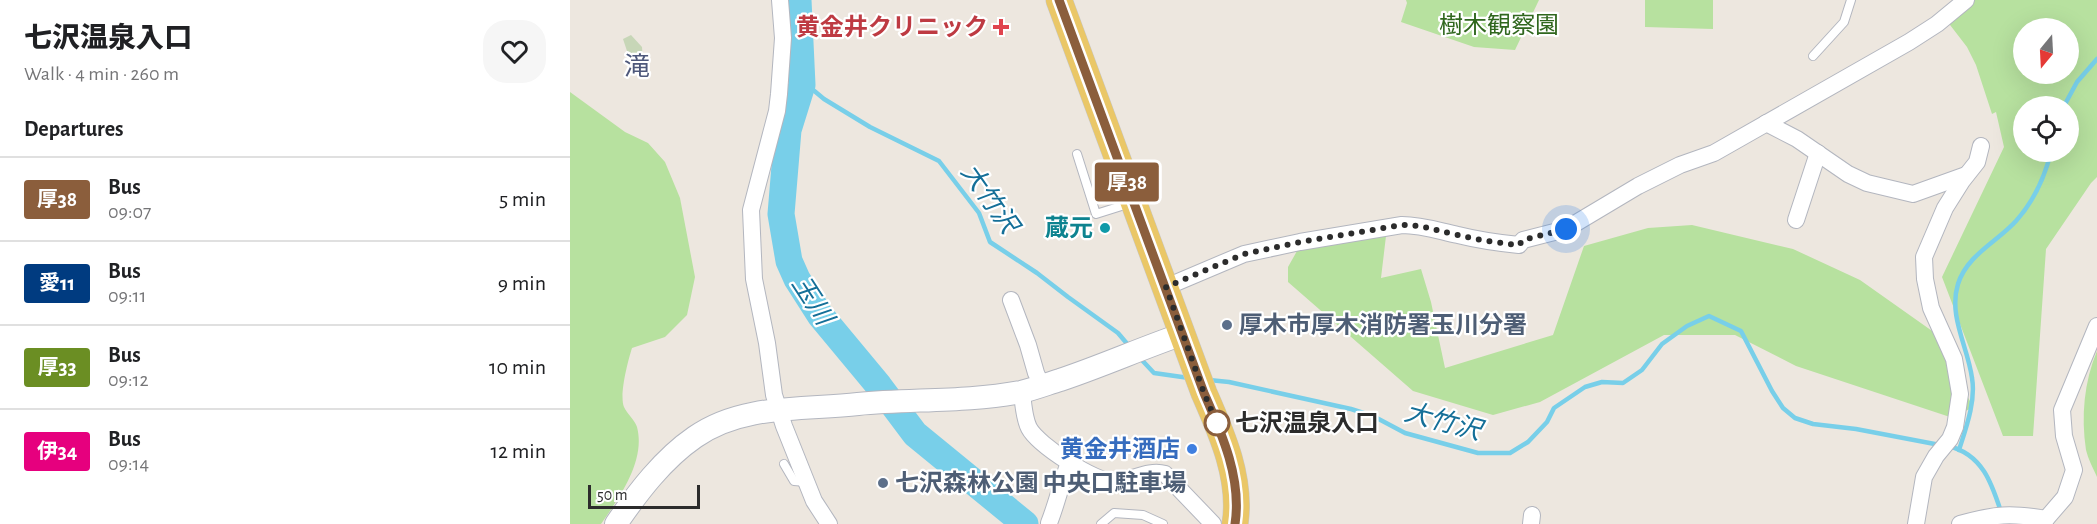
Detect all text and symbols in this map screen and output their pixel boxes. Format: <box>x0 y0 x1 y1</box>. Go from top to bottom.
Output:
park label: 樹木観察園 <box>1439 12 1559 38</box>
place label: 黄金井クリニック <box>796 14 988 40</box>
marker: 黄金井クリニック <box>992 18 1010 36</box>
north arrow <box>2013 18 2079 84</box>
map controls <box>2013 18 2079 162</box>
button: heart <box>483 20 546 83</box>
text: 七沢温泉入口 <box>24 25 192 53</box>
district label: 滝 <box>624 53 650 80</box>
text: Walk · 4 min · 260 m <box>24 64 179 84</box>
button: locate <box>2013 96 2079 162</box>
text: Departures <box>24 118 124 140</box>
water label: 大竹沢 <box>956 159 1025 240</box>
line badge: 厚38 <box>1092 162 1162 201</box>
text: 厚38 <box>1107 172 1147 193</box>
text: Bus <box>108 176 141 198</box>
text: 5 min <box>499 188 546 210</box>
text: 厚38 <box>37 189 77 210</box>
text: 09:07 <box>108 202 151 222</box>
your location <box>1551 214 1581 244</box>
place label: 蔵元 <box>1045 215 1093 241</box>
marker: 蔵元 <box>1098 221 1112 235</box>
text: Bus <box>108 260 141 282</box>
text: 9 min <box>498 272 546 294</box>
water label: 玉川 <box>787 272 839 332</box>
text: 愛11 <box>39 273 75 294</box>
text: 09:11 <box>108 286 146 306</box>
place label: 厚木市厚木消防署玉川分署 <box>1239 312 1527 338</box>
marker: 厚木市厚木消防署玉川分署 <box>1220 318 1234 332</box>
text: Bus <box>108 344 141 366</box>
text: 10 min <box>489 356 546 378</box>
text: 厚33 <box>37 357 77 378</box>
text: 09:12 <box>108 370 149 390</box>
water label: 大竹沢 <box>1402 398 1487 445</box>
marker: 七沢温泉入口 <box>1204 410 1230 436</box>
place label: 七沢温泉入口 <box>1235 410 1379 436</box>
text: Bus <box>108 428 141 450</box>
place label: 黄金井酒店 <box>1060 436 1180 462</box>
text: 12 min <box>491 440 546 462</box>
text: 伊34 <box>37 441 77 462</box>
marker: 黄金井酒店 <box>1185 442 1199 456</box>
text: 09:14 <box>108 454 149 474</box>
place label: 七沢森林公園 中央口駐車場 <box>895 470 1187 496</box>
marker: 七沢森林公園 中央口駐車場 <box>876 476 890 490</box>
scale bar <box>588 482 700 510</box>
text: 50 m <box>597 487 628 503</box>

